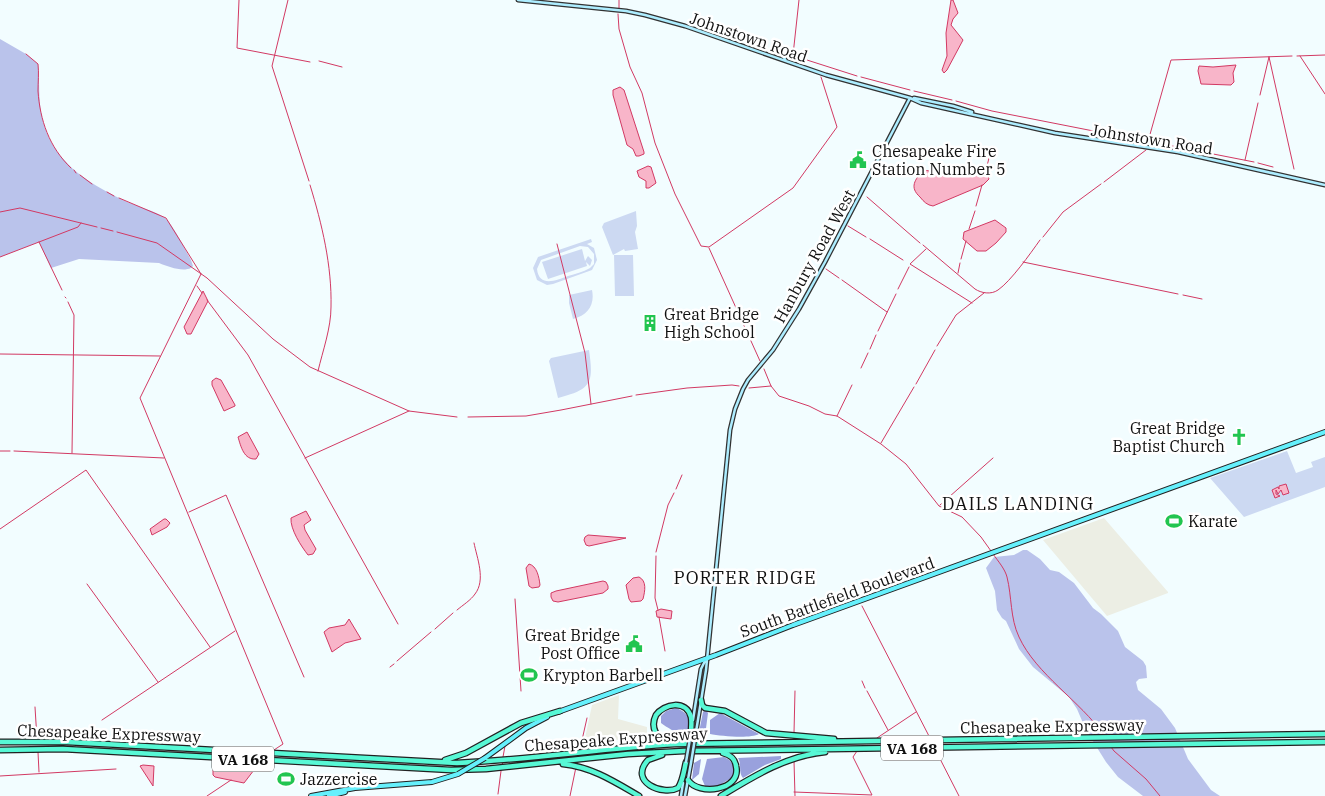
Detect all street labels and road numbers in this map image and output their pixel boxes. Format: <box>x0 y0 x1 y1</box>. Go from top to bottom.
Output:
street label: Johnstown Road <box>688 7 811 67</box>
street label: Johnstown Road <box>1090 119 1215 159</box>
street label: Hanbury Road West <box>769 186 859 326</box>
street label: South Battlefield Boulevard <box>737 552 937 642</box>
street label: Chesapeake Expressway <box>960 714 1145 738</box>
street label: Chesapeake Expressway <box>17 720 202 746</box>
street label: Chesapeake Expressway <box>524 723 709 755</box>
road number: VA 168 <box>881 736 943 760</box>
road number: VA 168 <box>212 746 274 772</box>

